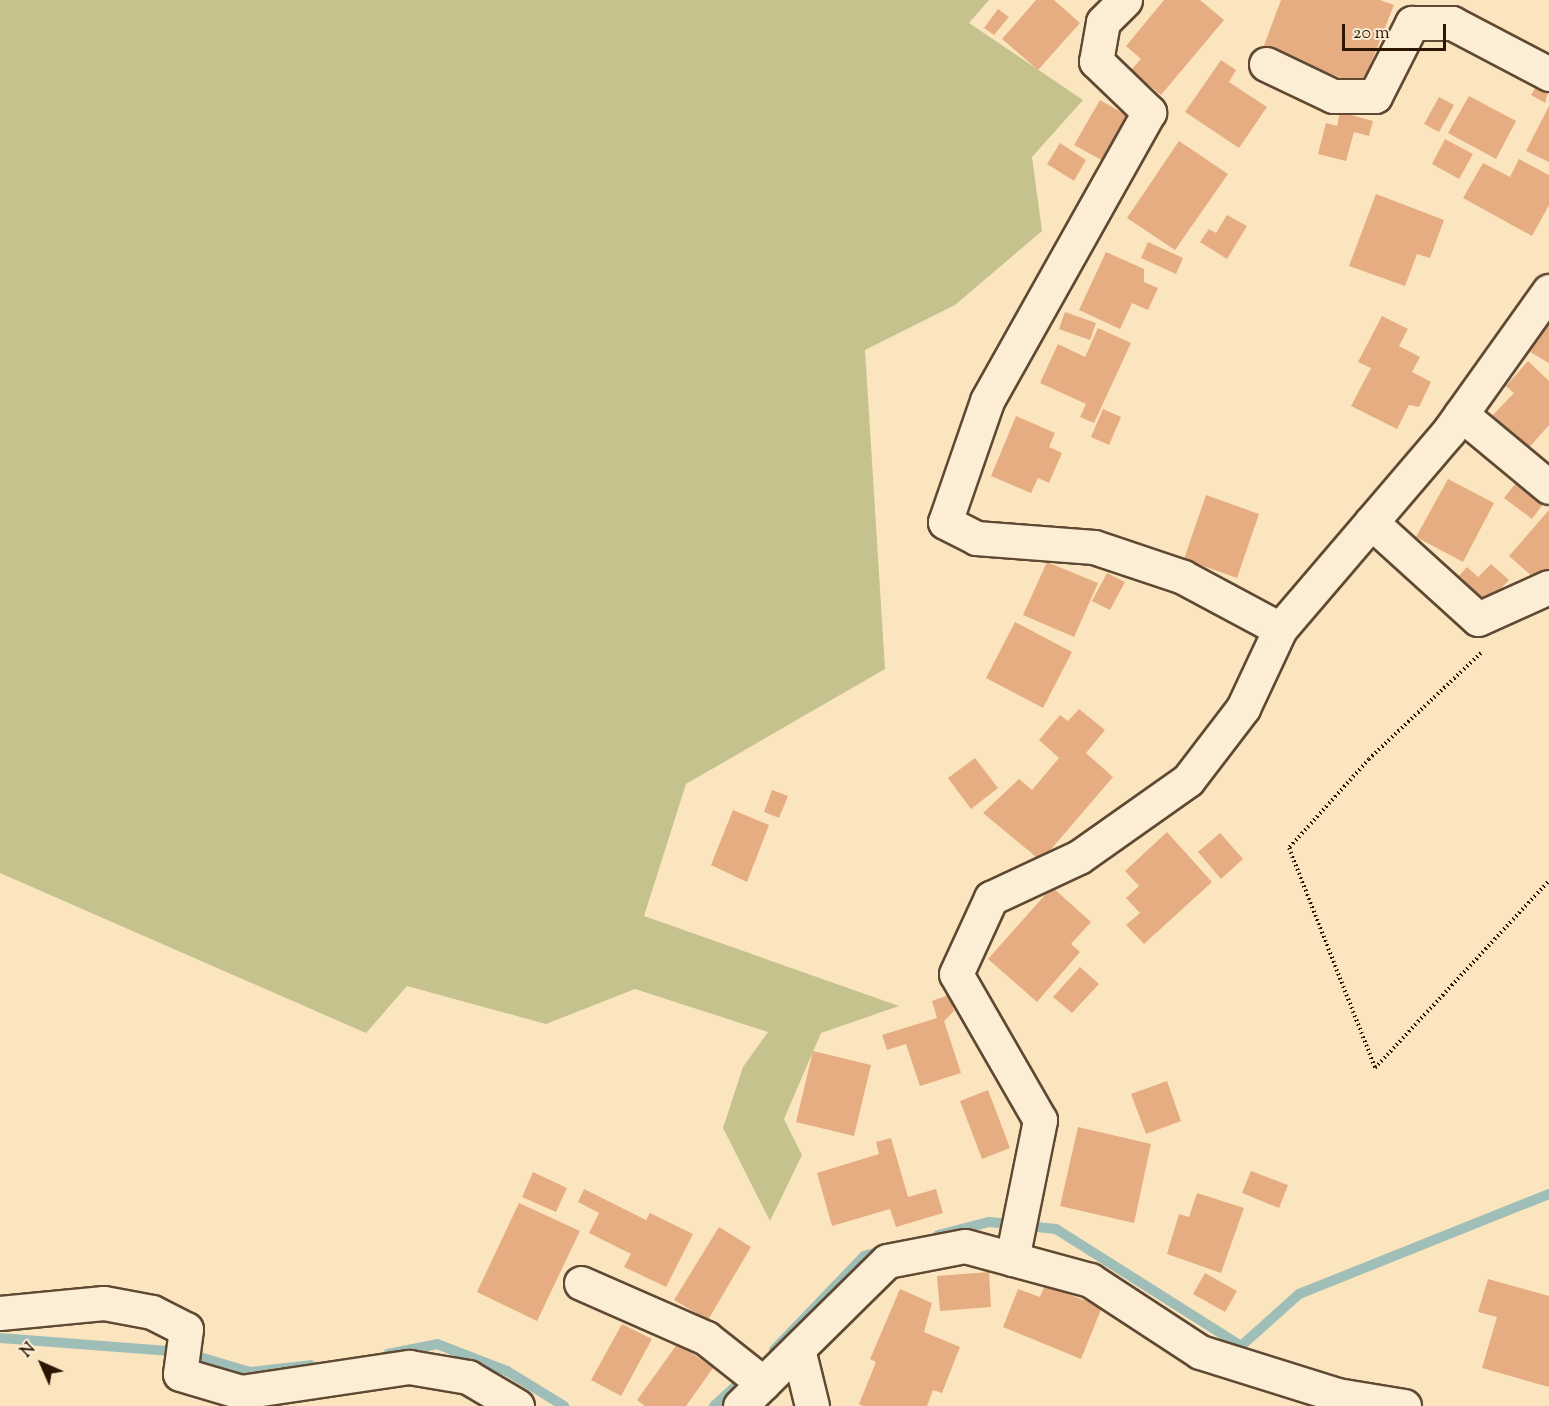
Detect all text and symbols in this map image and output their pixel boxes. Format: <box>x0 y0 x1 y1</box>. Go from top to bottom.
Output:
scale bar <box>1345 12 1448 50</box>
text: 20 m <box>1353 21 1390 47</box>
north arrow <box>12 1334 72 1394</box>
text: N <box>16 1338 42 1364</box>

